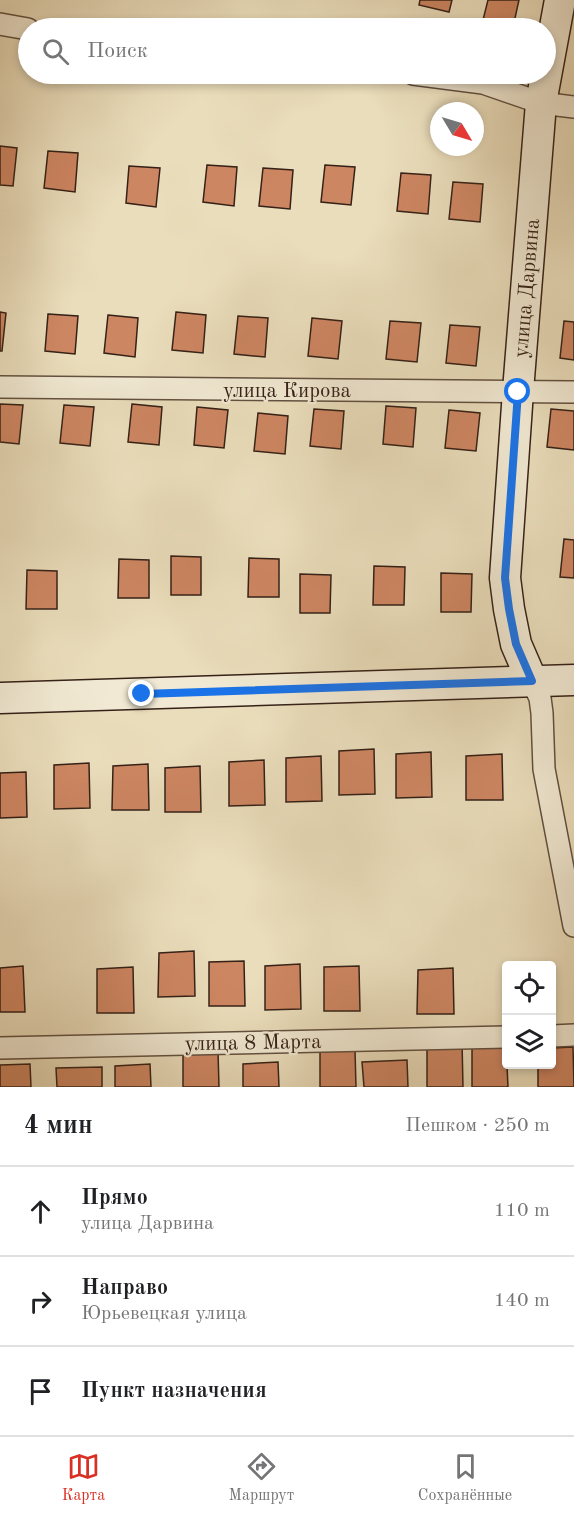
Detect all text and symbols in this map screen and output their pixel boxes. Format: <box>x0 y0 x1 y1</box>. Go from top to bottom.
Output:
search box <box>18 18 556 84</box>
icon: search <box>39 35 72 68</box>
text: Поиск <box>87 40 148 62</box>
north arrow <box>430 102 484 156</box>
street label: улица Дарвина <box>511 218 544 359</box>
route start <box>504 378 530 404</box>
street label: улица Кирова <box>223 381 351 402</box>
route end <box>128 680 154 706</box>
map controls <box>502 961 556 1069</box>
button: locate <box>502 961 556 1015</box>
button: layers <box>502 1015 556 1069</box>
street label: улица 8 Марта <box>184 1032 322 1055</box>
text: 4 мин <box>24 1113 93 1139</box>
text: Пешком · 250 m <box>405 1116 550 1136</box>
text: Прямо <box>81 1187 148 1209</box>
icon: ahead <box>24 1195 57 1228</box>
text: 110 m <box>494 1201 550 1221</box>
text: улица Дарвина <box>81 1214 214 1234</box>
text: Направо <box>81 1277 168 1299</box>
icon: right <box>24 1285 57 1318</box>
text: 140 m <box>494 1291 550 1311</box>
text: Юрьевецкая улица <box>81 1304 247 1324</box>
icon: arrive <box>24 1375 57 1408</box>
text: Пункт назначения <box>81 1380 267 1402</box>
tab: Карта <box>62 1450 105 1506</box>
tab: Маршрут <box>229 1450 294 1506</box>
tab: Сохранённые <box>418 1450 512 1506</box>

